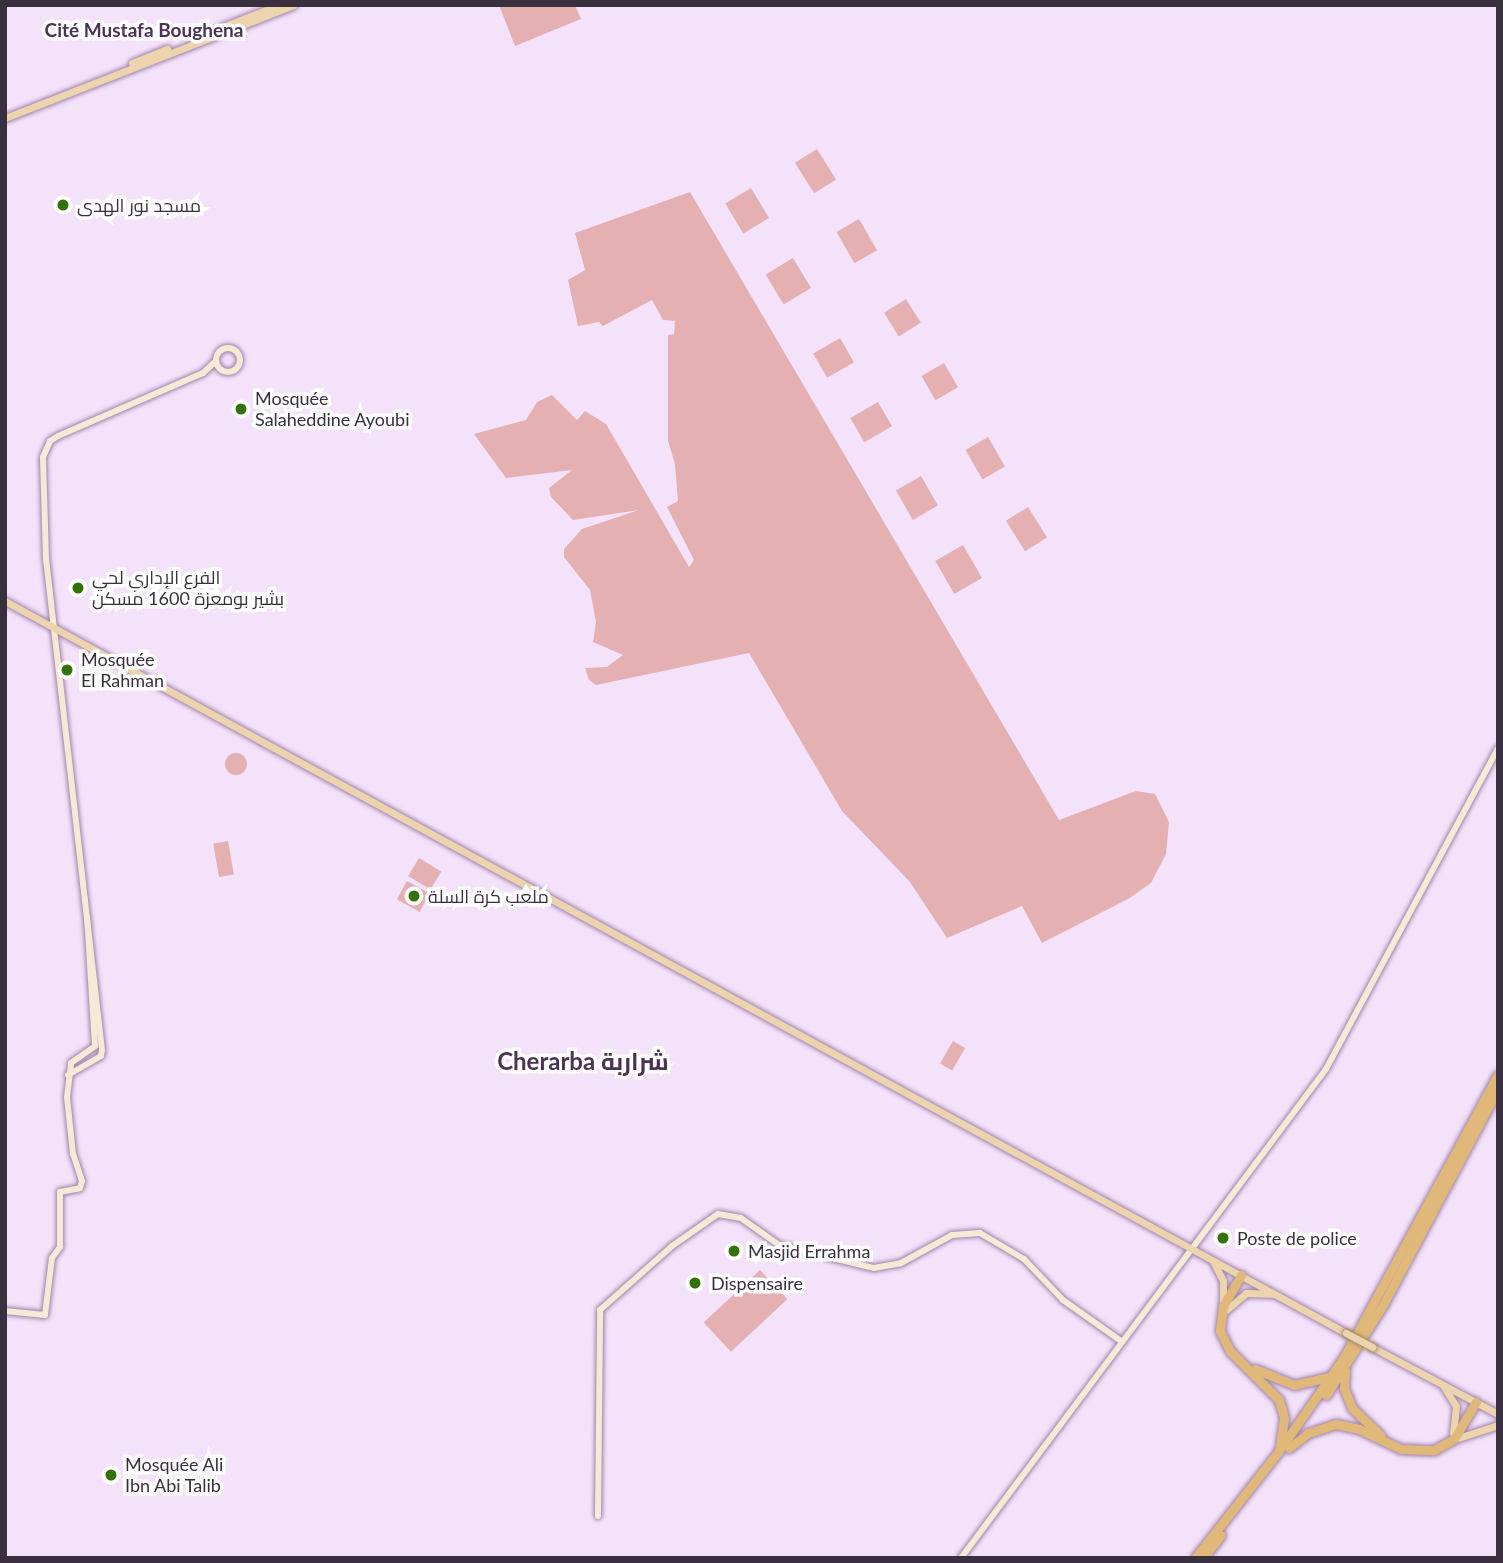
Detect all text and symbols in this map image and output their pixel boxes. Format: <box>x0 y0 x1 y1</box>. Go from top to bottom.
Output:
district label: Cité Mustafa Boughena <box>45 19 243 41</box>
place label: مسجد نور الهدى <box>77 194 201 216</box>
marker: مسجد نور الهدى <box>55 197 71 213</box>
place label: Mosquée Salaheddine Ayoubi <box>255 388 410 430</box>
marker: Mosquée Salaheddine Ayoubi <box>233 401 249 417</box>
place label: الفرع الإداري لحي بشير بومعزة 1600 مسكن <box>92 567 284 610</box>
marker: الفرع الإداري لحي بشير بومعزة 1600 مسكن <box>70 580 86 596</box>
place label: Mosquée El Rahman <box>81 649 164 692</box>
marker: Mosquée El Rahman <box>59 662 75 678</box>
place label: ملعب كرة السلة <box>428 885 549 907</box>
marker: ملعب كرة السلة <box>406 888 422 904</box>
district label: Cherarba شراربة <box>497 1047 669 1075</box>
place label: Poste de police <box>1237 1227 1357 1249</box>
marker: Poste de police <box>1215 1230 1231 1246</box>
place label: Masjid Errahma <box>748 1240 870 1262</box>
marker: Masjid Errahma <box>726 1243 742 1259</box>
place label: Dispensaire <box>711 1272 803 1294</box>
marker: Dispensaire <box>685 1273 705 1293</box>
place label: Mosquée Ali Ibn Abi Talib <box>125 1454 224 1496</box>
marker: Mosquée Ali Ibn Abi Talib <box>103 1467 119 1483</box>

